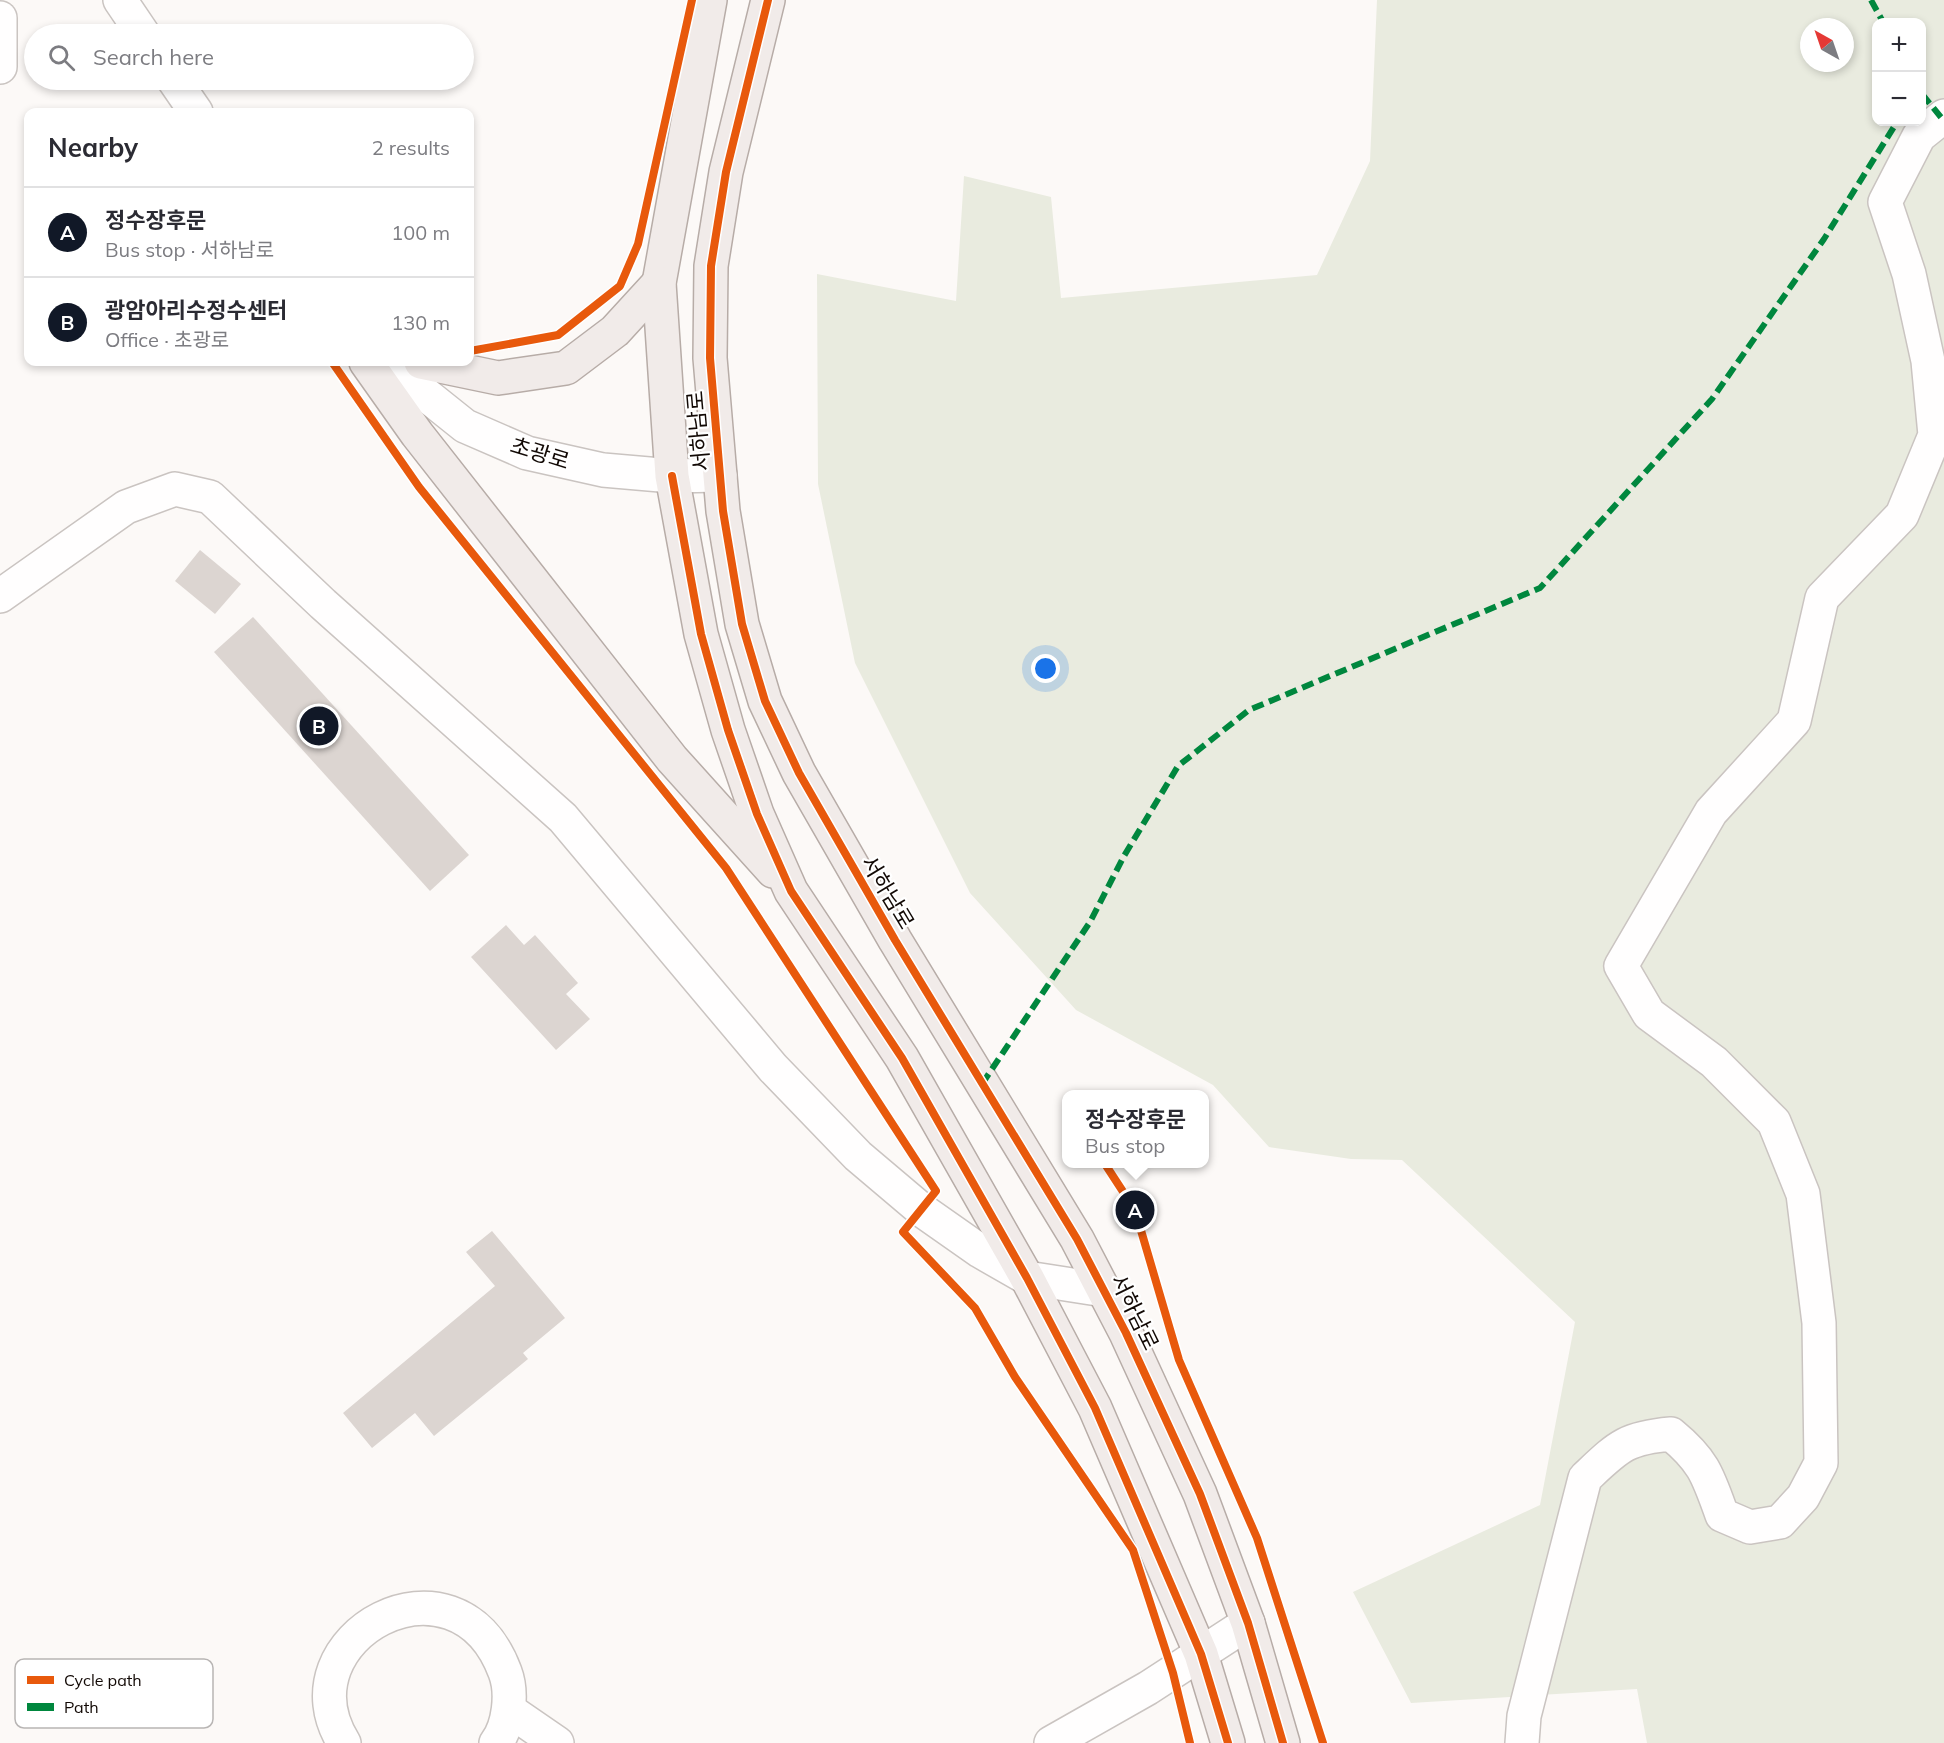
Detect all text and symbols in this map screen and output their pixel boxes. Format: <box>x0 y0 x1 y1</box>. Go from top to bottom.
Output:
north arrow <box>1800 18 1854 72</box>
map controls <box>1872 18 1926 126</box>
button: + <box>1872 18 1926 72</box>
search box <box>24 24 474 90</box>
icon: search <box>45 41 78 74</box>
text: Search here <box>93 43 214 71</box>
button: − <box>1872 72 1926 126</box>
text: Nearby <box>48 131 138 164</box>
text: 2 results <box>372 135 450 160</box>
text: 정수장후문 <box>105 206 206 234</box>
text: A <box>60 220 75 245</box>
text: 100 m <box>391 220 450 245</box>
text: Bus stop · 서하남로 <box>105 237 274 262</box>
text: 광암아리수정수센터 <box>105 296 287 324</box>
text: B <box>61 310 74 335</box>
text: 130 m <box>391 310 450 335</box>
text: Office · 초광로 <box>105 327 229 352</box>
street label: 서하남로 <box>681 389 715 473</box>
street label: 초광로 <box>507 431 573 475</box>
your location <box>1031 654 1060 683</box>
pin: B <box>300 704 338 748</box>
street label: 서하남로 <box>855 850 921 934</box>
popup <box>1062 1090 1209 1168</box>
text: 정수장후문 <box>1085 1105 1186 1133</box>
text: Bus stop <box>1085 1133 1165 1158</box>
pin: A <box>1116 1188 1154 1232</box>
street label: 서하남로 <box>1105 1269 1165 1355</box>
legend <box>15 1659 213 1728</box>
text: Cycle path <box>64 1670 142 1690</box>
text: Path <box>64 1697 99 1717</box>

